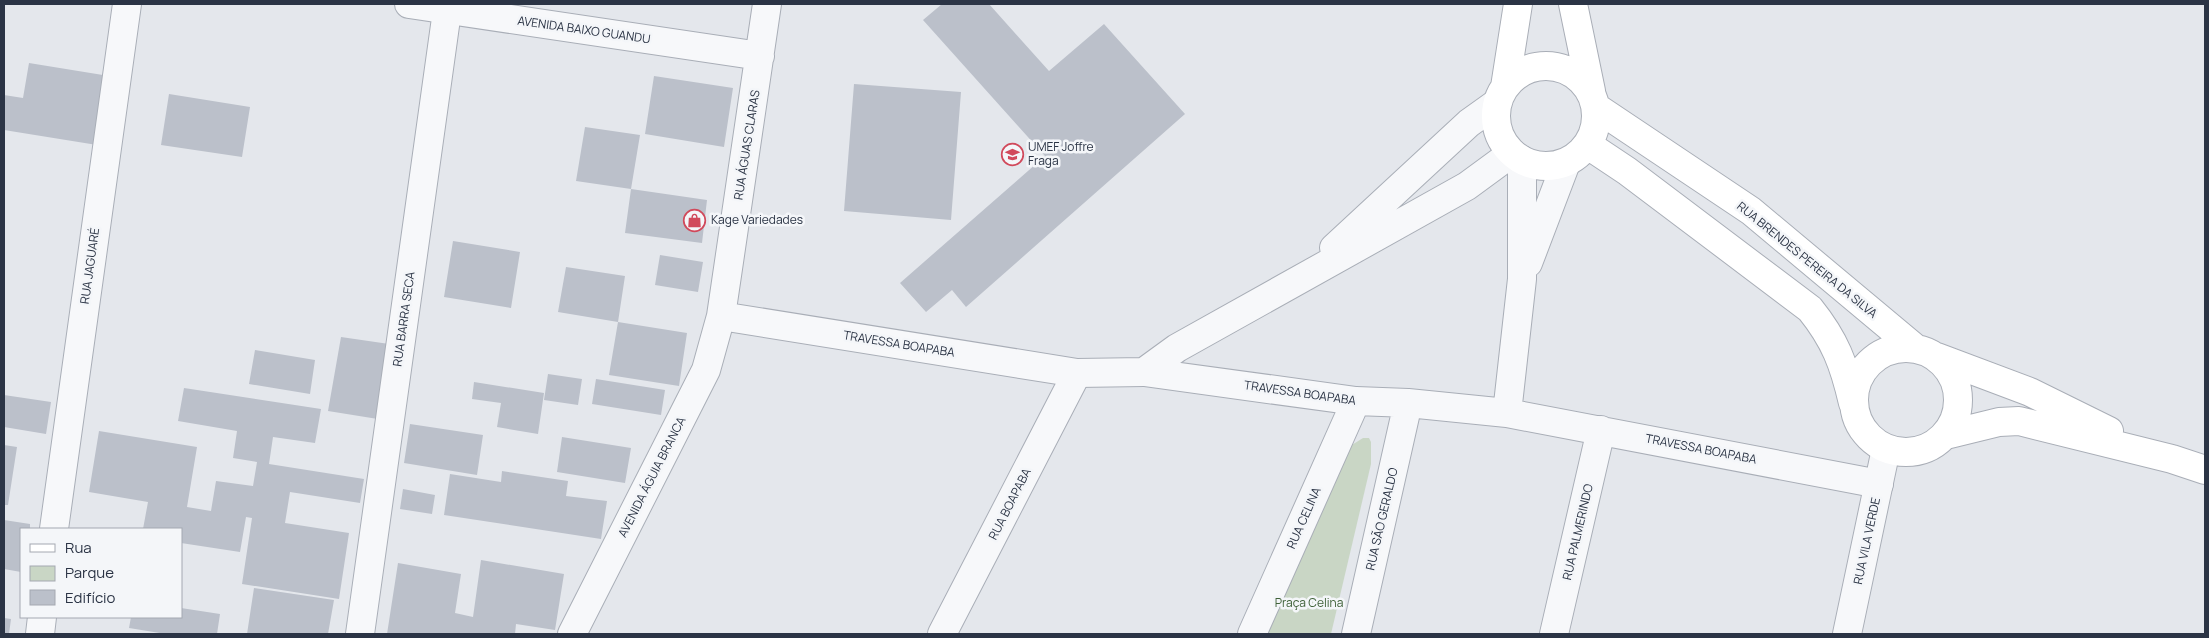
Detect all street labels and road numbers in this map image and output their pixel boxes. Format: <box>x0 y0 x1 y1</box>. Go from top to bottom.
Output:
street label: AVENIDA BAIXO GUANDU <box>516 12 652 47</box>
street label: RUA ÁGUAS CLARAS <box>729 89 764 201</box>
street label: RUA BRENDES PEREIRA DA SILVA <box>1734 198 1881 322</box>
street label: RUA JAGUARÉ <box>76 227 103 305</box>
street label: RUA BARRA SECA <box>388 270 419 367</box>
street label: TRAVESSA BOAPABA <box>842 326 957 361</box>
street label: TRAVESSA BOAPABA <box>1243 376 1358 409</box>
street label: AVENIDA ÁGUIA BRANCA <box>614 413 690 540</box>
street label: TRAVESSA BOAPABA <box>1644 429 1758 468</box>
street label: RUA BOAPABA <box>984 465 1035 542</box>
street label: RUA SÃO GERALDO <box>1361 466 1402 572</box>
street label: RUA PALMERINDO <box>1558 482 1597 582</box>
street label: RUA CELINA <box>1282 484 1325 551</box>
street label: RUA VILA VERDE <box>1849 496 1884 586</box>

